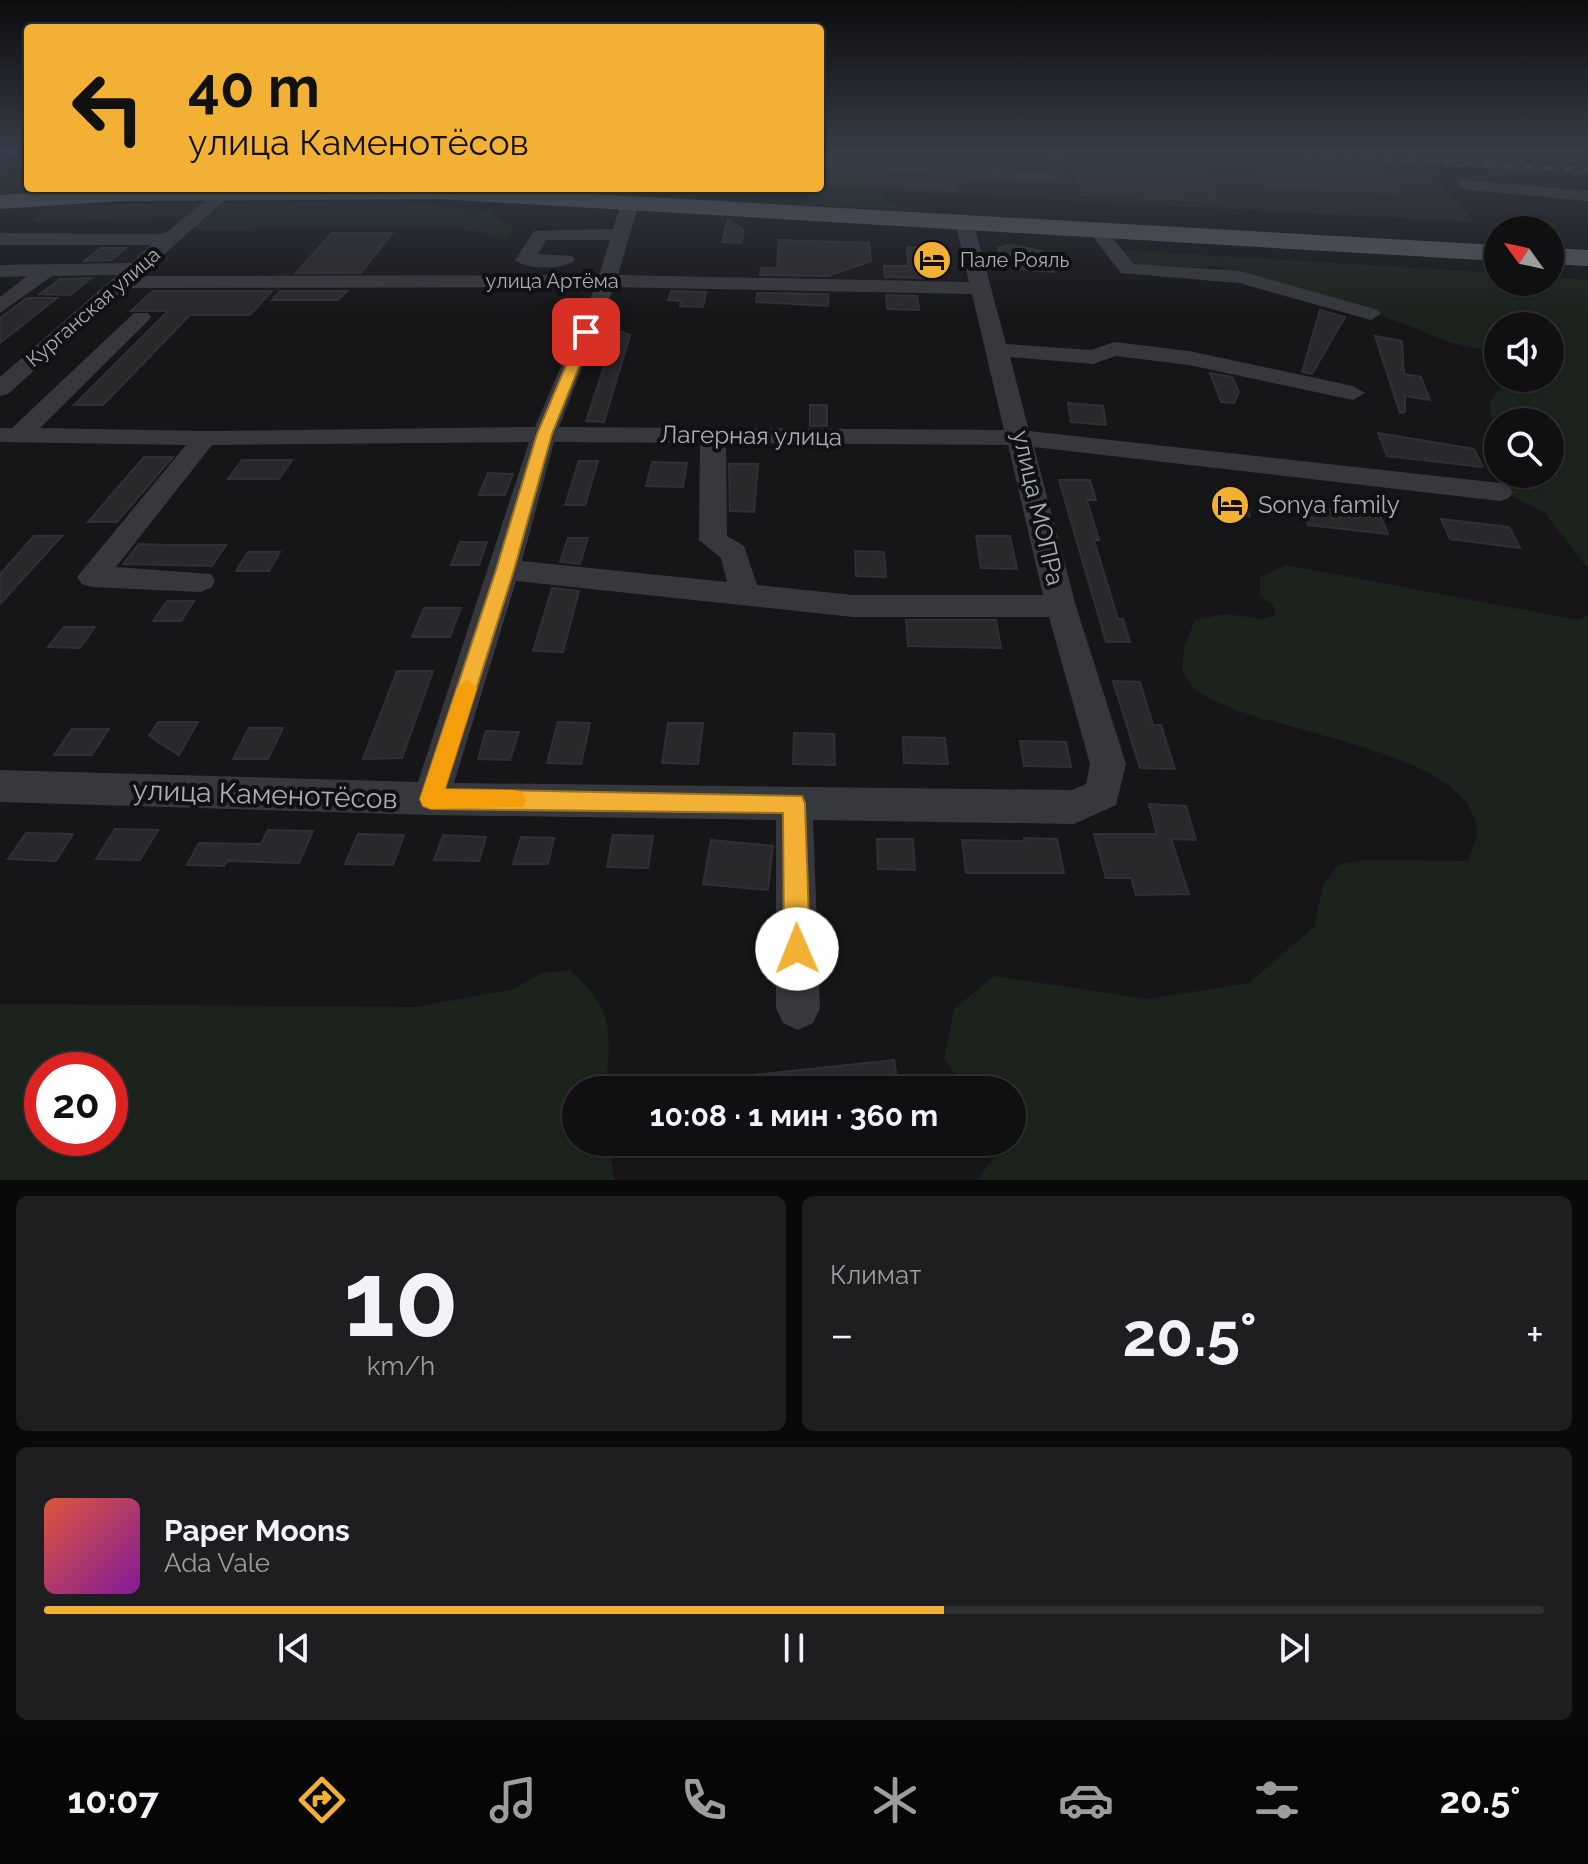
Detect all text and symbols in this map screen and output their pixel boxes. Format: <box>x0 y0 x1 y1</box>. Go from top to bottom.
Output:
text: 40 m <box>188 54 320 120</box>
icon: left <box>56 56 160 160</box>
text: улица Каменотёсов <box>188 121 529 163</box>
north arrow <box>1484 216 1564 296</box>
map controls <box>1484 216 1564 488</box>
hotel icon: Пале Рояль <box>911 239 953 281</box>
street label: Курганская улица <box>21 242 165 372</box>
place label: Пале Рояль <box>960 248 1069 272</box>
street label: улица Артёма <box>485 269 619 293</box>
pin <box>552 298 620 366</box>
icon: arrive <box>564 310 608 354</box>
button: sound <box>1484 312 1564 392</box>
button: search <box>1484 408 1564 488</box>
street label: Лагерная улица <box>660 419 842 452</box>
street label: улица МОПРа <box>1007 428 1070 588</box>
hotel icon: Sonya family <box>1209 484 1251 526</box>
place label: Sonya family <box>1258 490 1400 519</box>
street label: улица Каменотёсов <box>132 773 398 816</box>
position arrow <box>755 907 839 991</box>
speed limit sign: 20 <box>24 1052 128 1156</box>
text: 10:08 · 1 мин · 360 m <box>650 1098 938 1133</box>
text: 10 <box>343 1238 459 1360</box>
text: Климат <box>830 1260 921 1290</box>
text: 20.5° <box>1122 1300 1257 1370</box>
text: − <box>830 1309 854 1360</box>
text: + <box>1526 1309 1544 1360</box>
text: km/h <box>367 1351 435 1381</box>
text: Paper Moons <box>164 1513 350 1548</box>
text: Ada Vale <box>164 1548 270 1578</box>
icon: previous <box>272 1626 316 1670</box>
icon: pause <box>772 1626 816 1670</box>
icon: next <box>1272 1626 1316 1670</box>
icon: directions <box>294 1772 350 1828</box>
icon: music <box>485 1772 541 1828</box>
icon: phone <box>676 1772 732 1828</box>
icon: climate <box>867 1772 923 1828</box>
icon: car <box>1058 1772 1114 1828</box>
icon: filters <box>1249 1772 1305 1828</box>
text: 10:07 <box>68 1779 159 1821</box>
text: 20.5° <box>1440 1779 1520 1821</box>

